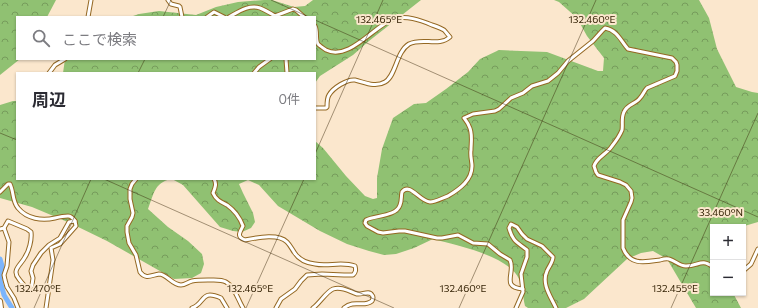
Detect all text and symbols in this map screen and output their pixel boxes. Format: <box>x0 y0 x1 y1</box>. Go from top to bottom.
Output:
text: 132.465°E <box>356 13 402 25</box>
text: 132.460°E <box>569 13 616 25</box>
search box <box>16 16 316 60</box>
icon: search <box>30 27 52 49</box>
text: ここで検索 <box>62 30 137 48</box>
text: 周辺 <box>32 89 66 110</box>
text: 0件 <box>279 91 300 107</box>
text: 33.460°N <box>699 206 743 218</box>
map controls <box>710 224 746 296</box>
button: + <box>710 224 746 260</box>
button: − <box>710 260 746 296</box>
text: 132.470°E <box>15 282 61 294</box>
text: 132.465°E <box>227 282 273 294</box>
text: 132.460°E <box>440 282 487 294</box>
text: 132.455°E <box>652 282 698 294</box>

